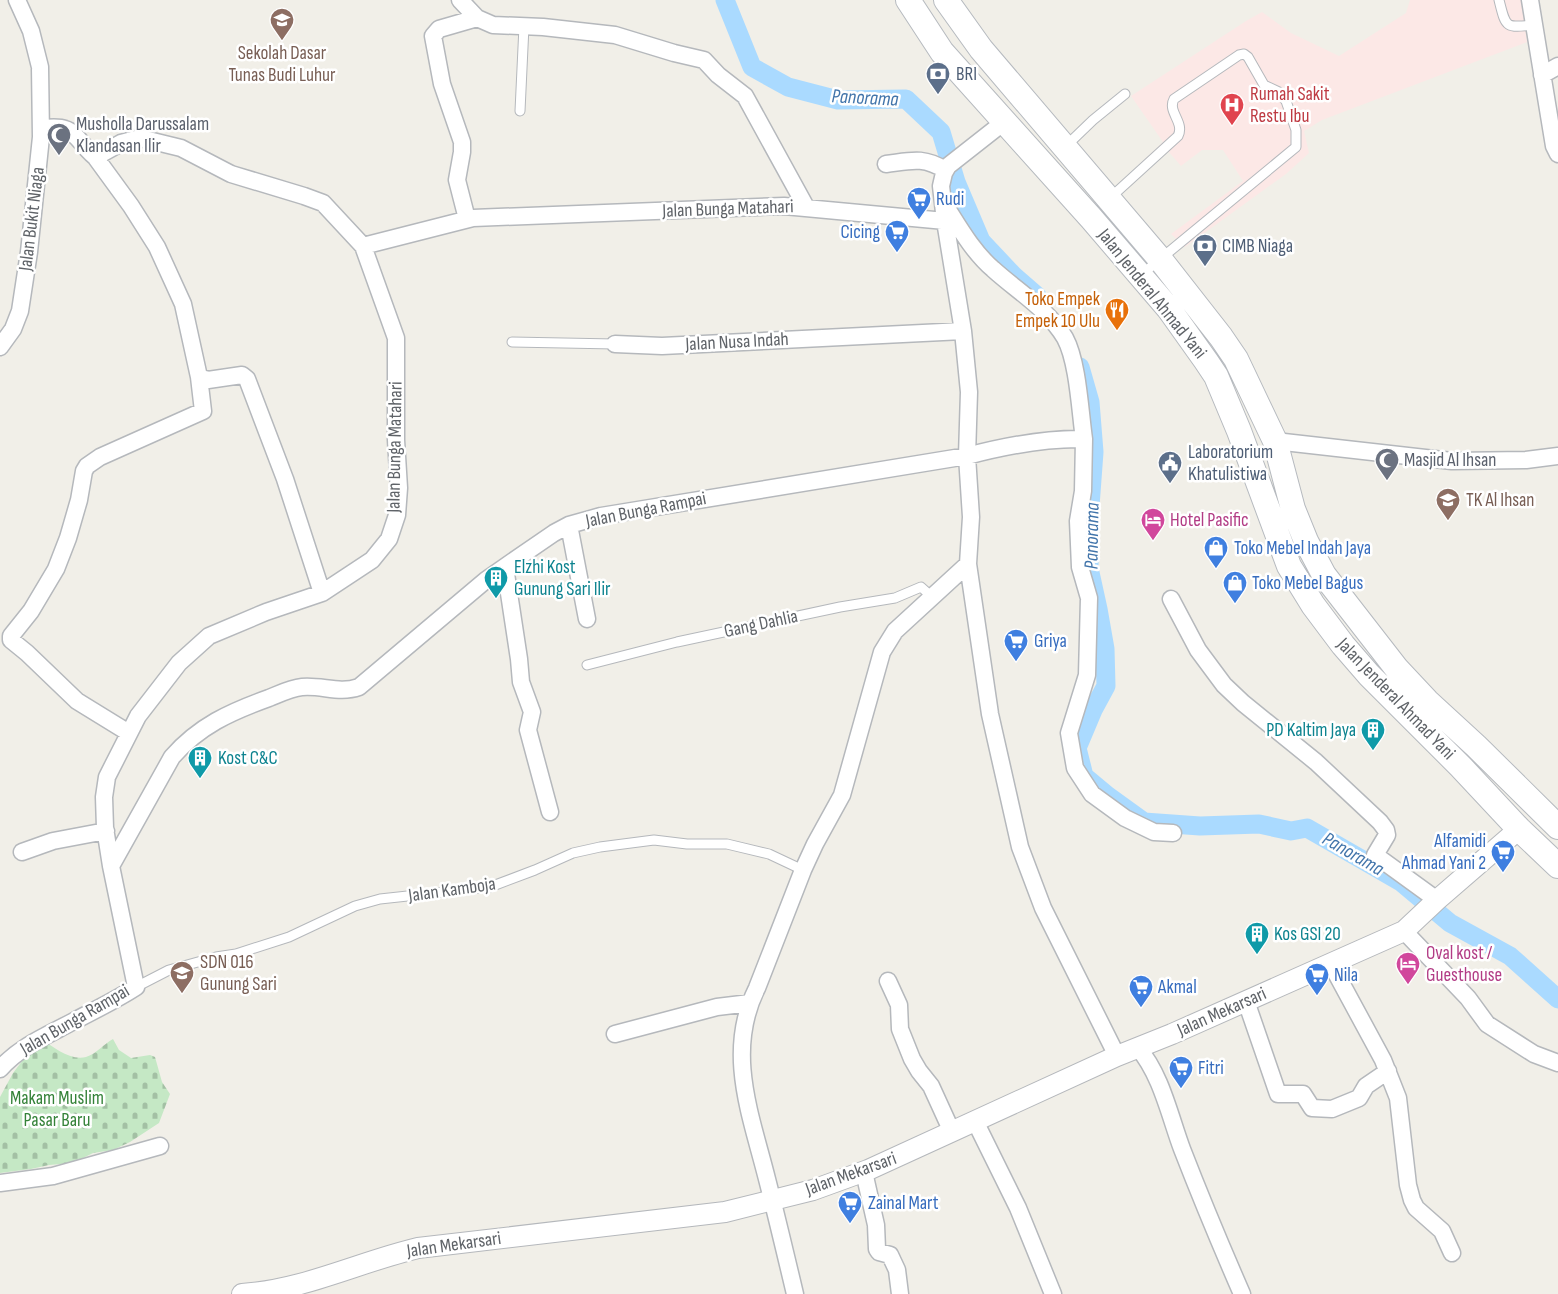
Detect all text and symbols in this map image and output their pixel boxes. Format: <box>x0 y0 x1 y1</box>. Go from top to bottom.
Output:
school or university icon: Sekolah Dasar Tunas Budi Luhur <box>269 7 295 41</box>
place label: Sekolah Dasar Tunas Budi Luhur <box>229 42 336 87</box>
bank icon: BRI <box>925 61 951 95</box>
place label: BRI <box>956 63 977 86</box>
place label: Rumah Sakit Restu Ibu <box>1250 83 1330 128</box>
water label: Panorama <box>831 84 899 112</box>
hospital icon: Rumah Sakit Restu Ibu <box>1219 92 1245 126</box>
place label: Musholla Darussalam Klandasan Ilir <box>76 113 209 158</box>
mosque icon: Musholla Darussalam Klandasan Ilir <box>46 122 72 156</box>
street label: Jalan Bukit Niaga <box>14 166 50 273</box>
supermarket icon: Rudi <box>906 186 932 220</box>
place label: Rudi <box>936 188 964 211</box>
street label: Jalan Bunga Matahari <box>661 195 794 223</box>
supermarket icon: Cicing <box>884 219 910 253</box>
place label: Cicing <box>840 221 880 244</box>
street label: Jalan Jenderal Ahmad Yani <box>1092 224 1211 364</box>
bank icon: CIMB Niaga <box>1192 233 1218 267</box>
place label: CIMB Niaga <box>1222 235 1293 258</box>
place label: Toko Empek Empek 10 Ulu <box>1015 288 1101 333</box>
restaurant icon: Toko Empek Empek 10 Ulu <box>1104 297 1130 331</box>
street label: Jalan Nusa Indah <box>684 328 789 356</box>
street label: Jalan Bunga Matahari <box>382 381 408 514</box>
place label: Laboratorium Khatulistiwa <box>1188 441 1273 486</box>
mosque icon: Masjid Al Ihsan <box>1374 447 1400 481</box>
place label: Masjid Al Ihsan <box>1404 449 1496 472</box>
public building icon: Laboratorium Khatulistiwa <box>1157 450 1183 484</box>
street label: Jalan Bunga Rampai <box>583 487 708 533</box>
school or university icon: TK Al Ihsan <box>1435 487 1461 521</box>
place label: TK Al Ihsan <box>1466 489 1534 512</box>
water label: Panorama <box>1079 502 1105 570</box>
hotel icon: Hotel Pasific <box>1140 507 1166 541</box>
place label: Hotel Pasific <box>1170 509 1249 532</box>
shop icon: Toko Mebel Indah Jaya <box>1203 535 1229 569</box>
place label: Toko Mebel Indah Jaya <box>1234 537 1371 560</box>
place label: Elzhi Kost Gunung Sari Ilir <box>514 556 611 601</box>
building icon: Elzhi Kost Gunung Sari Ilir <box>483 565 509 599</box>
shop icon: Toko Mebel Bagus <box>1222 570 1248 604</box>
place label: Toko Mebel Bagus <box>1252 572 1364 595</box>
street label: Gang Dahlia <box>722 605 800 643</box>
supermarket icon: Griya <box>1003 628 1029 662</box>
place label: Griya <box>1034 630 1067 653</box>
street label: Jalan Jenderal Ahmad Yani <box>1331 633 1460 765</box>
building icon: PD Kaltim Jaya <box>1360 717 1386 751</box>
place label: PD Kaltim Jaya <box>1266 719 1356 742</box>
building icon: Kost C&C <box>187 745 213 779</box>
place label: Kost C&C <box>218 747 278 770</box>
water label: Panorama <box>1318 827 1388 881</box>
place label: Alfamidi Ahmad Yani 2 <box>1401 830 1486 875</box>
supermarket icon: Alfamidi Ahmad Yani 2 <box>1490 839 1516 873</box>
street label: Jalan Kamboja <box>406 873 497 908</box>
building icon: Kos GSI 20 <box>1244 921 1270 955</box>
place label: Kos GSI 20 <box>1274 923 1341 946</box>
place label: Oval kost / Guesthouse <box>1426 942 1502 987</box>
place label: SDN 016 Gunung Sari <box>200 951 277 996</box>
hotel icon: Oval kost / Guesthouse <box>1395 951 1421 985</box>
school or university icon: SDN 016 Gunung Sari <box>169 960 195 994</box>
supermarket icon: Nila <box>1304 962 1330 996</box>
place label: Nila <box>1334 964 1358 987</box>
supermarket icon: Akmal <box>1128 974 1154 1008</box>
place label: Akmal <box>1157 976 1197 999</box>
street label: Jalan Bunga Rampai <box>15 980 134 1061</box>
street label: Jalan Mekarsari <box>1173 982 1270 1042</box>
supermarket icon: Fitri <box>1168 1055 1194 1089</box>
place label: Fitri <box>1198 1057 1224 1080</box>
park label: Makam Muslim Pasar Baru <box>10 1087 104 1132</box>
street label: Jalan Mekarsari <box>802 1147 900 1201</box>
supermarket icon: Zainal Mart <box>837 1190 863 1224</box>
place label: Zainal Mart <box>868 1192 939 1215</box>
street label: Jalan Mekarsari <box>404 1227 503 1263</box>

